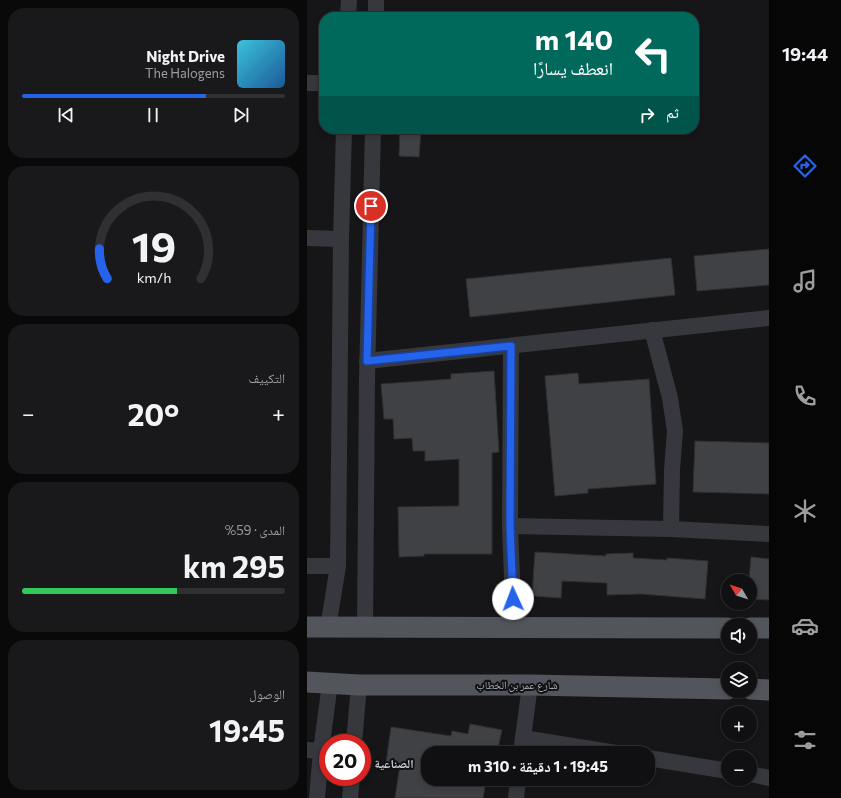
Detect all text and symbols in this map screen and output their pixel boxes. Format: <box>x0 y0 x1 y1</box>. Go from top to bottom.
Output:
text: 140 m <box>535 22 613 56</box>
icon: left <box>627 28 679 80</box>
text: 19:44 <box>782 43 828 65</box>
text: Night Drive <box>146 47 225 65</box>
text: انعطف يسارًا <box>533 57 613 79</box>
text: The Halogens <box>145 65 225 81</box>
text: ثم <box>666 103 679 121</box>
icon: previous <box>55 104 77 126</box>
icon: pause <box>142 104 164 126</box>
icon: next <box>230 104 252 126</box>
icon: right <box>636 104 658 126</box>
icon: directions <box>791 152 819 180</box>
pin <box>354 189 388 223</box>
icon: arrive <box>360 195 382 217</box>
text: 19 <box>131 220 176 271</box>
icon: music <box>791 267 819 295</box>
text: km/h <box>136 268 171 286</box>
text: التكييف <box>249 370 285 386</box>
icon: phone <box>791 382 819 410</box>
text: 20° <box>127 395 179 432</box>
text: − <box>22 400 35 427</box>
text: + <box>272 400 285 427</box>
icon: climate <box>791 497 819 525</box>
text: المدى · 59% <box>225 522 285 538</box>
text: 295 km <box>183 547 285 584</box>
north arrow <box>721 574 757 610</box>
map controls <box>721 574 757 786</box>
position arrow <box>492 578 534 620</box>
icon: car <box>791 612 819 640</box>
button: sound <box>721 618 757 654</box>
button: layers <box>721 662 757 698</box>
street label: شارع عمر بن الخطاب <box>476 678 558 692</box>
text: الوصول <box>249 686 285 702</box>
button: + <box>721 706 757 742</box>
text: 19:45 <box>209 711 285 748</box>
icon: filters <box>791 726 819 754</box>
speed limit sign: 20 <box>319 734 371 786</box>
button: − <box>721 750 757 786</box>
district label: الصناعية <box>374 756 414 771</box>
text: 19:45 · 1 دقيقة · 310 m <box>468 757 608 775</box>

